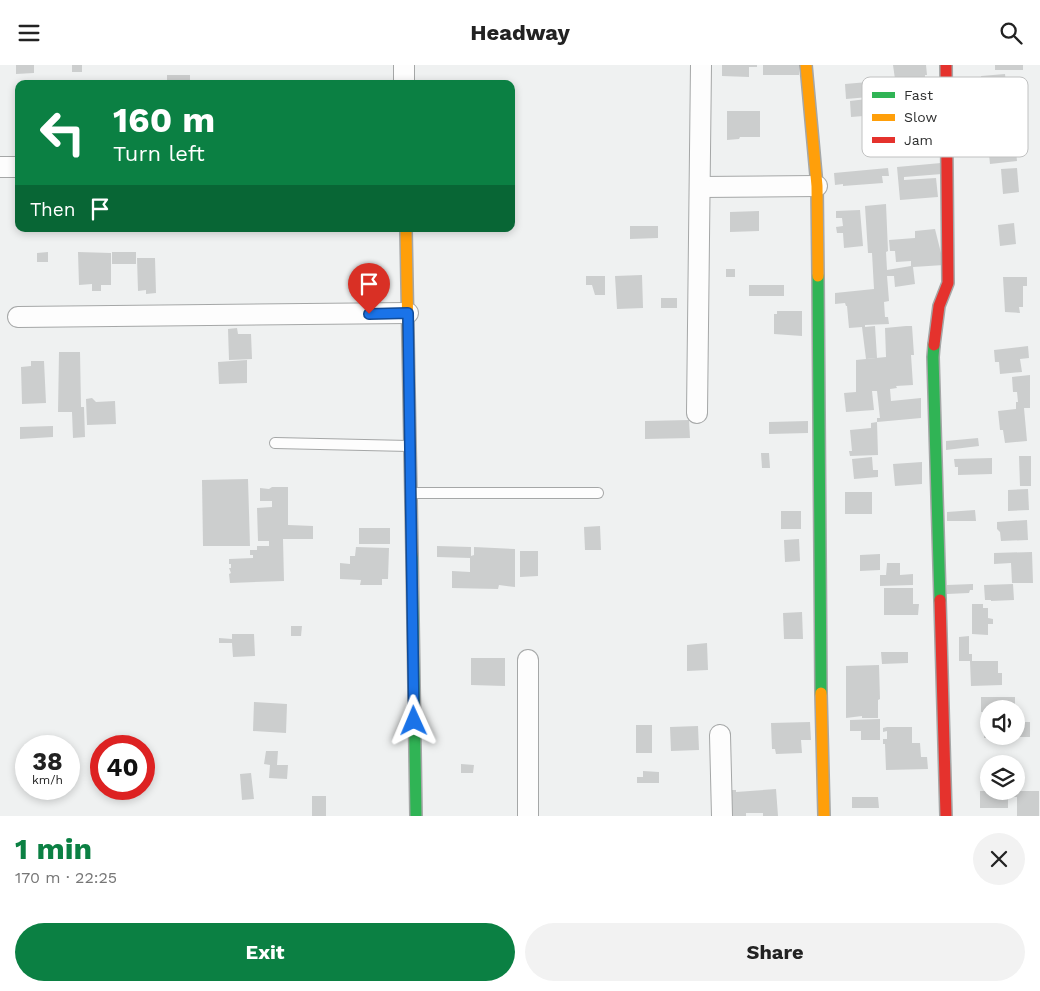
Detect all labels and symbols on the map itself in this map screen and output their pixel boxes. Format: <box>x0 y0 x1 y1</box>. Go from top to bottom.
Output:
legend <box>862 77 1028 157</box>
text: Fast <box>904 87 933 103</box>
text: Slow <box>904 109 937 125</box>
text: Jam <box>904 132 933 148</box>
pin <box>348 263 390 314</box>
position arrow <box>387 694 439 746</box>
speed limit sign: 40 <box>90 735 155 800</box>

